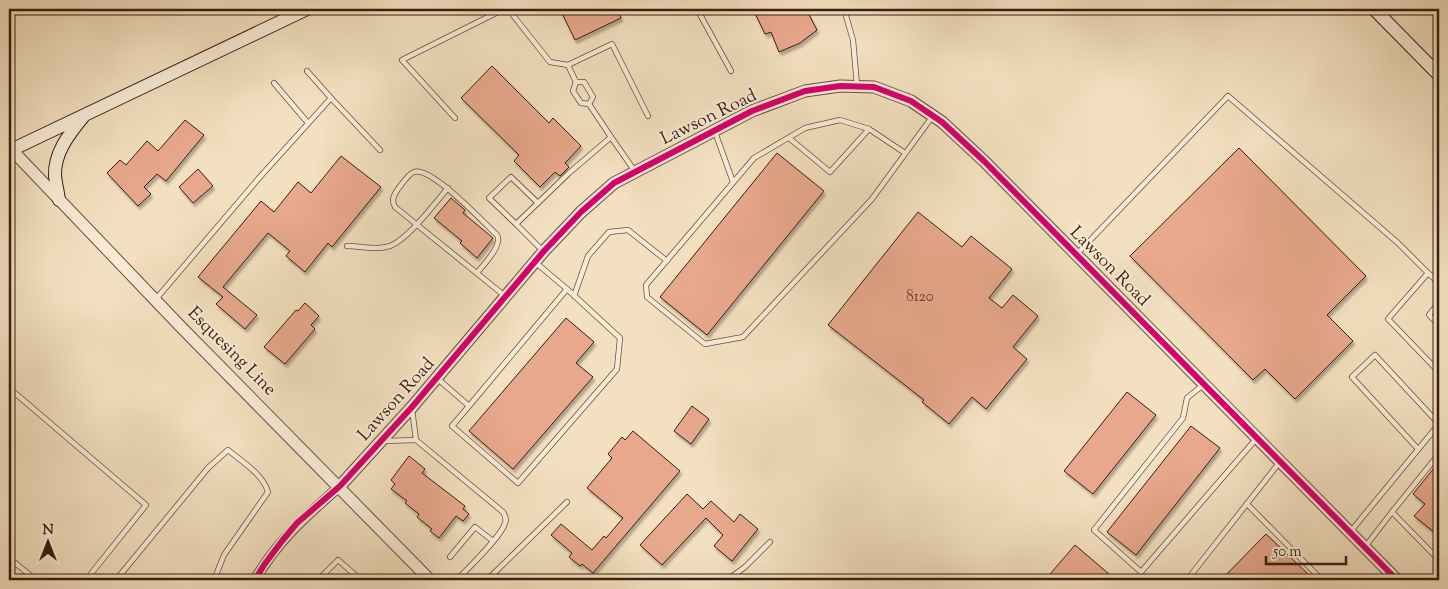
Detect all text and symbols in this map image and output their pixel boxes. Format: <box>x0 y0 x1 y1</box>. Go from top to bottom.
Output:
street label: Lawson Road <box>656 83 762 153</box>
street label: Lawson Road <box>1063 221 1155 313</box>
house number: 8120 <box>906 287 934 308</box>
street label: Esquesing Line <box>181 302 281 402</box>
street label: Lawson Road <box>352 353 442 447</box>
north arrow <box>22 516 72 566</box>
text: N <box>42 521 54 541</box>
scale bar <box>1266 534 1346 566</box>
text: 50 m <box>1272 542 1302 563</box>

